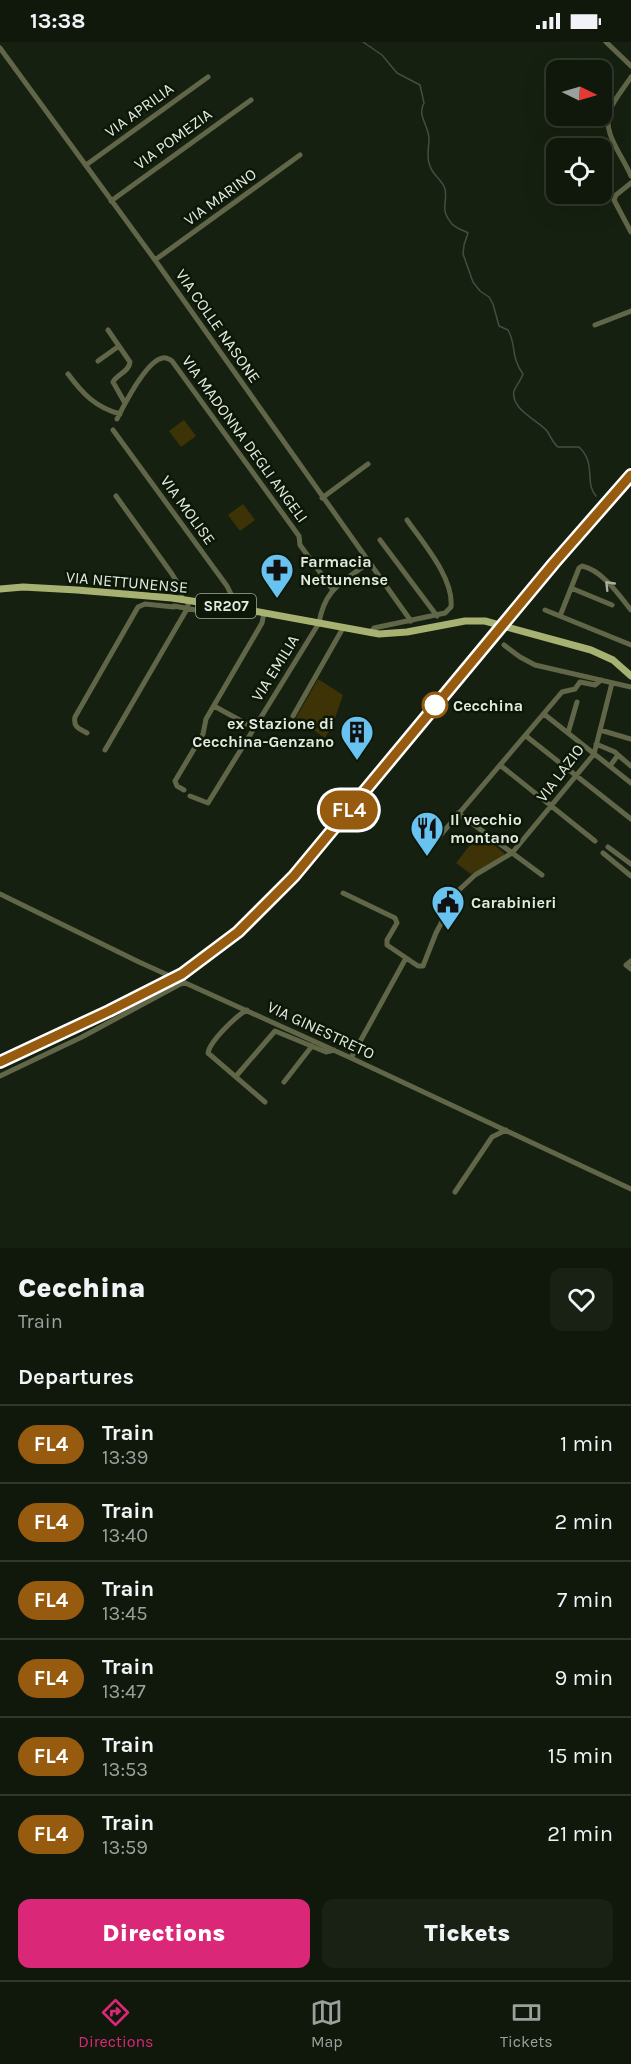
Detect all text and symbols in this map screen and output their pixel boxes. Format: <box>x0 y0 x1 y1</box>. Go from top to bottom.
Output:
text: 13:38 <box>30 8 85 34</box>
north arrow <box>546 60 612 126</box>
map controls <box>546 60 612 204</box>
street label: VIA APRILIA <box>101 79 177 141</box>
street label: VIA POMEZIA <box>130 104 216 174</box>
button: locate <box>546 138 612 204</box>
street label: VIA MARINO <box>180 164 260 230</box>
street label: VIA COLLE NASONE <box>172 265 264 387</box>
street label: VIA MADONNA DEGLI ANGELI <box>178 352 312 526</box>
street label: VIA MOLISE <box>157 472 219 548</box>
pharmacy icon: Farmacia Nettunense <box>259 552 295 599</box>
place label: Farmacia Nettunense <box>300 552 388 589</box>
street label: VIA NETTUNENSE <box>65 567 189 597</box>
one-way arrow <box>605 581 616 591</box>
road number: SR207 <box>196 594 256 618</box>
street label: VIA EMILIA <box>247 631 303 705</box>
marker: Cecchina <box>422 692 448 718</box>
place label: Cecchina <box>453 696 523 715</box>
place label: ex Stazione di Cecchina-Genzano <box>192 714 334 751</box>
building icon: ex Stazione di Cecchina-Genzano <box>339 714 375 761</box>
street label: VIA LAZIO <box>532 740 588 806</box>
line badge: FL4 <box>314 790 383 830</box>
text: FL4 <box>332 798 366 822</box>
restaurant icon: Il vecchio montano <box>409 810 445 857</box>
place label: Il vecchio montano <box>450 810 522 847</box>
public building icon: Carabinieri <box>430 884 466 931</box>
place label: Carabinieri <box>471 893 556 912</box>
street label: VIA GINESTRETO <box>264 997 378 1063</box>
button: heart <box>550 1268 613 1331</box>
text: Cecchina <box>18 1271 146 1304</box>
text: Train <box>18 1310 63 1333</box>
text: Departures <box>18 1364 134 1390</box>
text: Train <box>102 1420 154 1446</box>
text: 1 min <box>560 1431 613 1457</box>
text: FL4 <box>34 1432 68 1456</box>
text: 13:39 <box>102 1446 148 1469</box>
text: Train <box>102 1498 154 1524</box>
text: 2 min <box>555 1509 613 1535</box>
text: FL4 <box>34 1510 68 1534</box>
text: 13:40 <box>102 1524 148 1547</box>
text: Train <box>102 1576 154 1602</box>
text: 7 min <box>557 1587 613 1613</box>
text: FL4 <box>34 1588 68 1612</box>
text: 13:45 <box>102 1602 148 1625</box>
text: Train <box>102 1654 154 1680</box>
text: 9 min <box>555 1665 613 1691</box>
text: FL4 <box>34 1666 68 1690</box>
text: 13:47 <box>102 1680 146 1703</box>
text: Train <box>102 1732 154 1758</box>
text: 15 min <box>548 1743 613 1769</box>
text: FL4 <box>34 1744 68 1768</box>
text: 13:53 <box>102 1758 148 1781</box>
text: Train <box>102 1810 154 1836</box>
text: 21 min <box>547 1821 613 1847</box>
text: FL4 <box>34 1822 68 1846</box>
text: 13:59 <box>102 1836 148 1859</box>
button: Directions <box>18 1899 310 1968</box>
button: Tickets <box>322 1899 613 1968</box>
tab: Directions <box>78 1996 154 2051</box>
tab: Map <box>310 1996 343 2051</box>
tab: Tickets <box>500 1996 553 2051</box>

